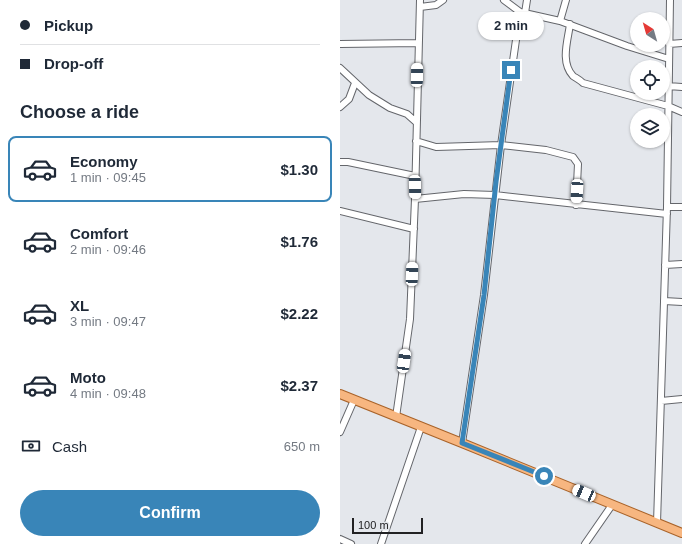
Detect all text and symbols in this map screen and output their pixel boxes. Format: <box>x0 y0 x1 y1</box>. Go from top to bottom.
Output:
callout: 2 min <box>478 12 544 40</box>
north arrow <box>630 12 670 52</box>
map controls <box>630 12 670 148</box>
text: Pickup <box>44 17 93 34</box>
text: 2 min <box>494 18 528 33</box>
text: Drop-off <box>44 55 103 72</box>
button: locate <box>630 60 670 100</box>
route end <box>502 61 520 79</box>
car <box>411 63 423 87</box>
text: Choose a ride <box>20 102 139 122</box>
button: layers <box>630 108 670 148</box>
icon: car <box>22 151 58 187</box>
text: Economy <box>70 153 138 170</box>
text: $1.30 <box>280 161 318 178</box>
text: 1 min · 09:45 <box>70 170 146 185</box>
car <box>409 175 421 199</box>
car <box>570 179 584 203</box>
icon: car <box>22 223 58 259</box>
text: Comfort <box>70 225 128 242</box>
text: $1.76 <box>280 233 318 250</box>
text: 2 min · 09:46 <box>70 242 146 257</box>
car <box>406 262 418 286</box>
icon: car <box>22 295 58 331</box>
text: XL <box>70 297 89 314</box>
text: $2.22 <box>280 305 318 322</box>
text: 3 min · 09:47 <box>70 314 146 329</box>
car <box>396 348 412 374</box>
icon: car <box>22 367 58 403</box>
text: Moto <box>70 369 106 386</box>
text: $2.37 <box>280 377 318 394</box>
text: 4 min · 09:48 <box>70 386 146 401</box>
icon: cash <box>20 435 42 457</box>
text: Cash <box>52 438 87 455</box>
text: 650 m <box>284 439 320 454</box>
route start <box>535 467 553 485</box>
car <box>571 483 597 503</box>
button: Confirm <box>20 490 320 536</box>
scale bar <box>352 516 423 535</box>
text: 100 m <box>358 519 389 531</box>

